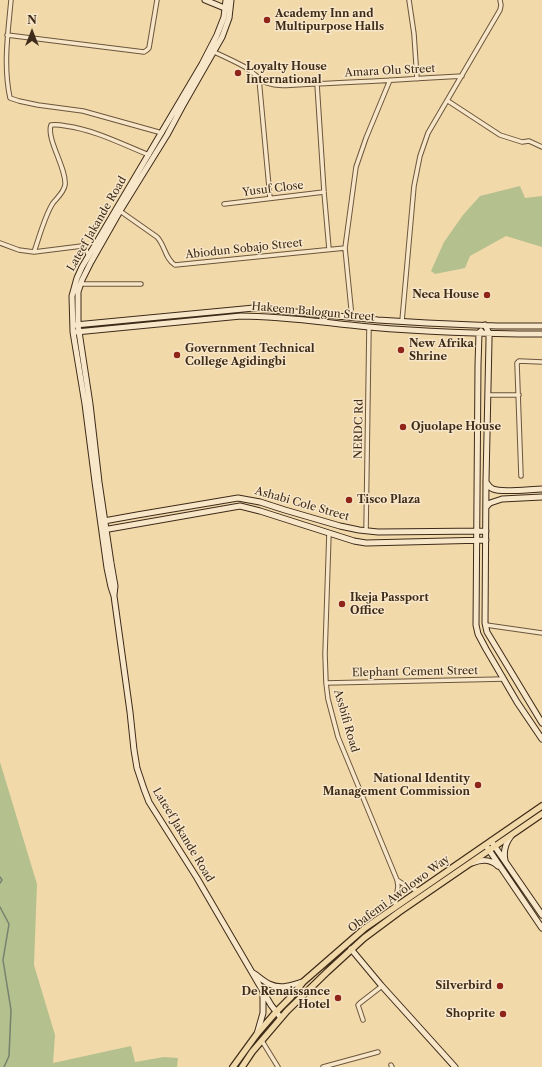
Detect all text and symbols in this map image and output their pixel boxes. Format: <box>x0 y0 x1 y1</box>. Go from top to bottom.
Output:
place label: Academy Inn and Multipurpose Halls <box>275 7 384 33</box>
north arrow <box>12 12 52 52</box>
text: N <box>27 13 37 27</box>
marker: Academy Inn and Multipurpose Halls <box>262 15 272 25</box>
place label: Loyalty House International <box>246 60 327 86</box>
street label: Amara Olu Street <box>344 62 436 80</box>
marker: Loyalty House International <box>233 68 243 78</box>
street label: Lateef Jakande Road <box>64 174 130 274</box>
street label: Yusuf Close <box>242 179 304 199</box>
street label: Abiodun Sobajo Street <box>185 236 303 262</box>
place label: Neca House <box>412 288 479 302</box>
marker: Neca House <box>482 290 492 300</box>
street label: Hakeem Balogun Street <box>251 300 375 324</box>
place label: New Afrika Shrine <box>409 337 474 363</box>
place label: Government Technical College Agidingbi <box>185 342 315 368</box>
marker: New Afrika Shrine <box>396 345 406 355</box>
marker: Government Technical College Agidingbi <box>172 350 182 360</box>
street label: NERDC Rd <box>352 399 366 459</box>
place label: Ojuolape House <box>411 420 501 434</box>
marker: Ojuolape House <box>398 422 408 432</box>
street label: Ashabi Cole Street <box>253 484 351 524</box>
place label: Tisco Plaza <box>357 493 420 507</box>
marker: Tisco Plaza <box>344 495 354 505</box>
place label: Ikeja Passport Office <box>350 591 429 617</box>
marker: Ikeja Passport Office <box>337 599 347 609</box>
street label: Elephant Cement Street <box>352 664 478 680</box>
street label: Assbifi Road <box>331 688 361 754</box>
place label: National Identity Management Commission <box>323 772 470 798</box>
marker: National Identity Management Commission <box>473 780 483 790</box>
street label: Lateef Jakande Road <box>150 786 216 884</box>
street label: Obafemi Awolowo Way <box>346 853 452 935</box>
place label: Silverbird <box>435 979 492 993</box>
marker: Silverbird <box>495 981 505 991</box>
place label: De Renaissance Hotel <box>242 985 330 1011</box>
marker: De Renaissance Hotel <box>333 993 343 1003</box>
place label: Shoprite <box>446 1007 495 1021</box>
marker: Shoprite <box>498 1009 508 1019</box>

